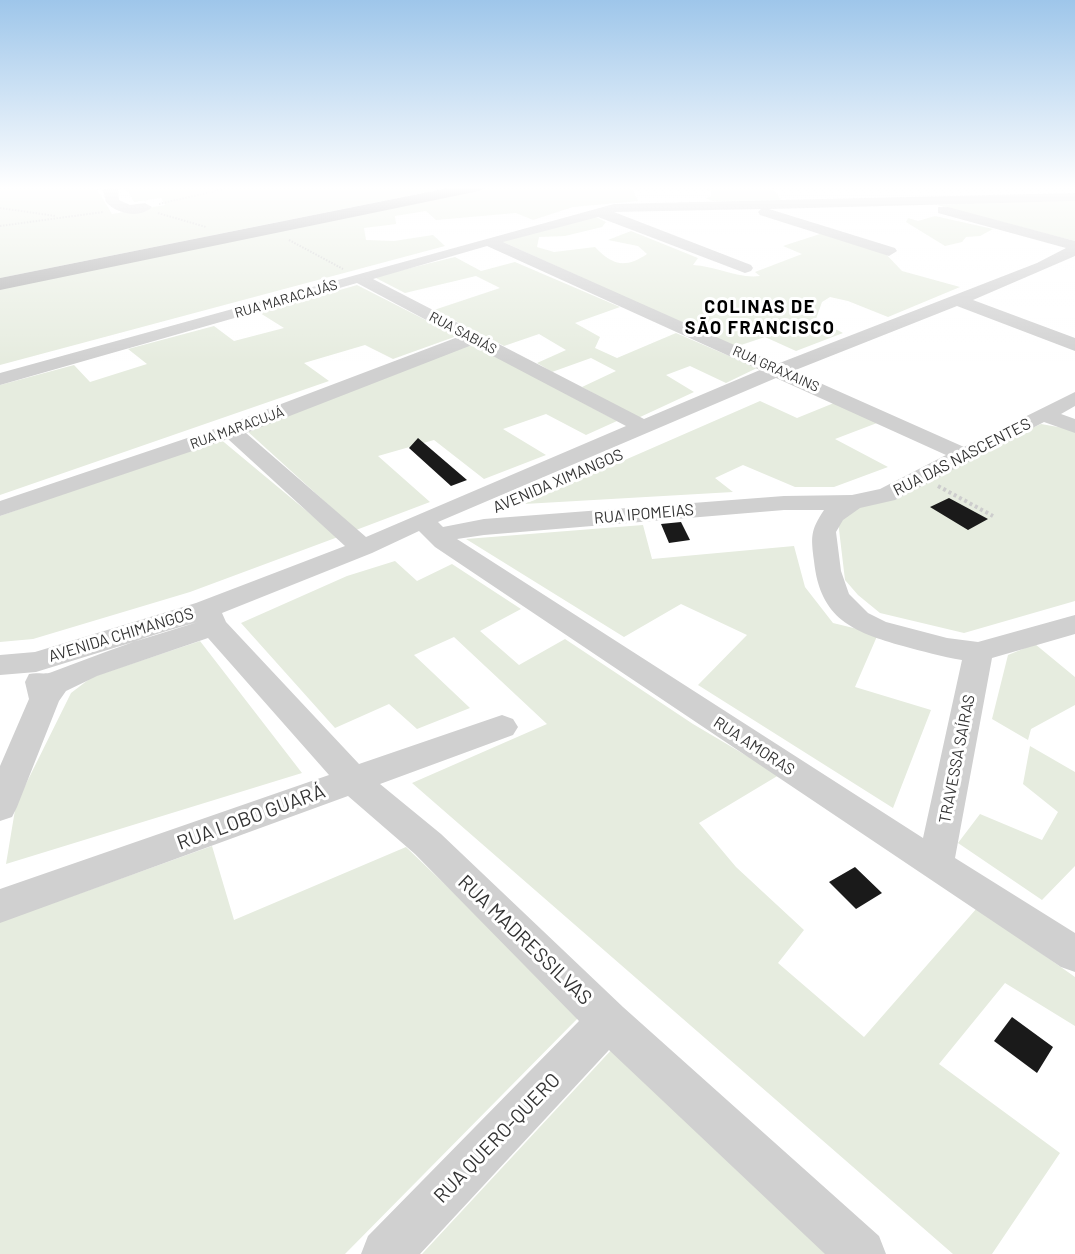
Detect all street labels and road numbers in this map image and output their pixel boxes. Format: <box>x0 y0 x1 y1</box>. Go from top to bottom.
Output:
street label: RUA MARACAJÁS <box>233 276 339 322</box>
street label: RUA SABIÁS <box>426 308 500 358</box>
street label: RUA GRAXAINS <box>730 342 822 396</box>
street label: RUA MARACUJÁ <box>188 403 286 453</box>
street label: RUA DAS NASCENTES <box>890 414 1034 500</box>
street label: AVENIDA XIMANGOS <box>490 445 626 517</box>
street label: RUA IPOMEIAS <box>593 500 695 528</box>
street label: AVENIDA CHIMANGOS <box>46 604 196 666</box>
street label: TRAVESSA SAÍRAS <box>935 693 979 825</box>
street label: RUA AMORAS <box>710 713 798 779</box>
street label: RUA LOBO GUARÁ <box>174 779 328 855</box>
street label: RUA MADRESSILVAS <box>453 870 597 1010</box>
street label: RUA QUERO-QUERO <box>429 1068 565 1208</box>

